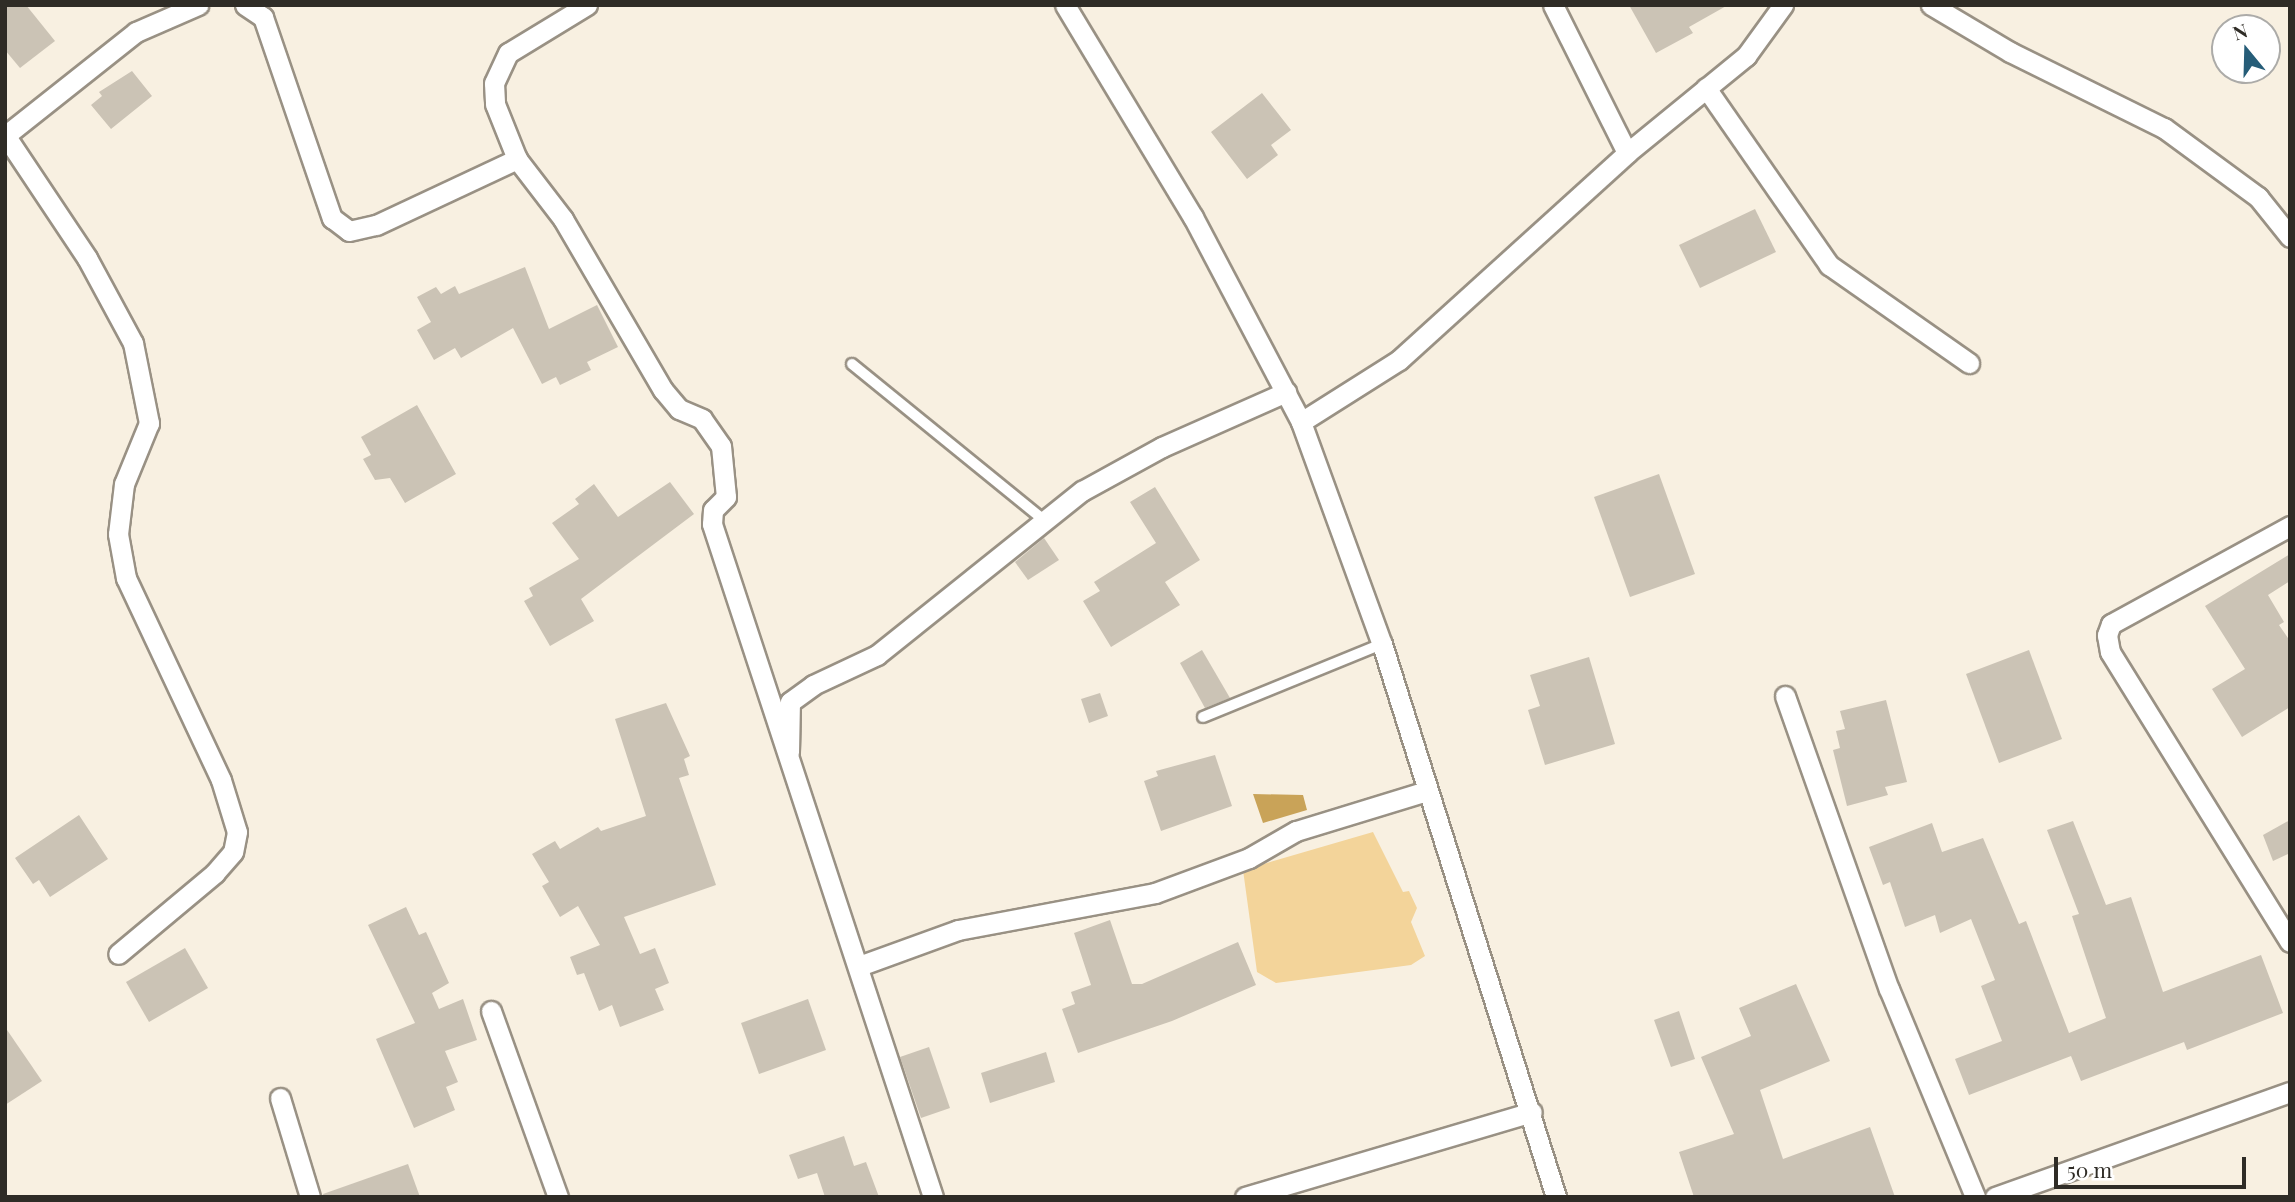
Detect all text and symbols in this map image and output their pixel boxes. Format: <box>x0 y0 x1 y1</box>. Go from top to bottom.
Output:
north arrow <box>2211 14 2281 84</box>
text: N <box>2229 17 2251 46</box>
scale bar <box>2057 1142 2250 1186</box>
text: 50 m <box>2067 1155 2112 1183</box>

